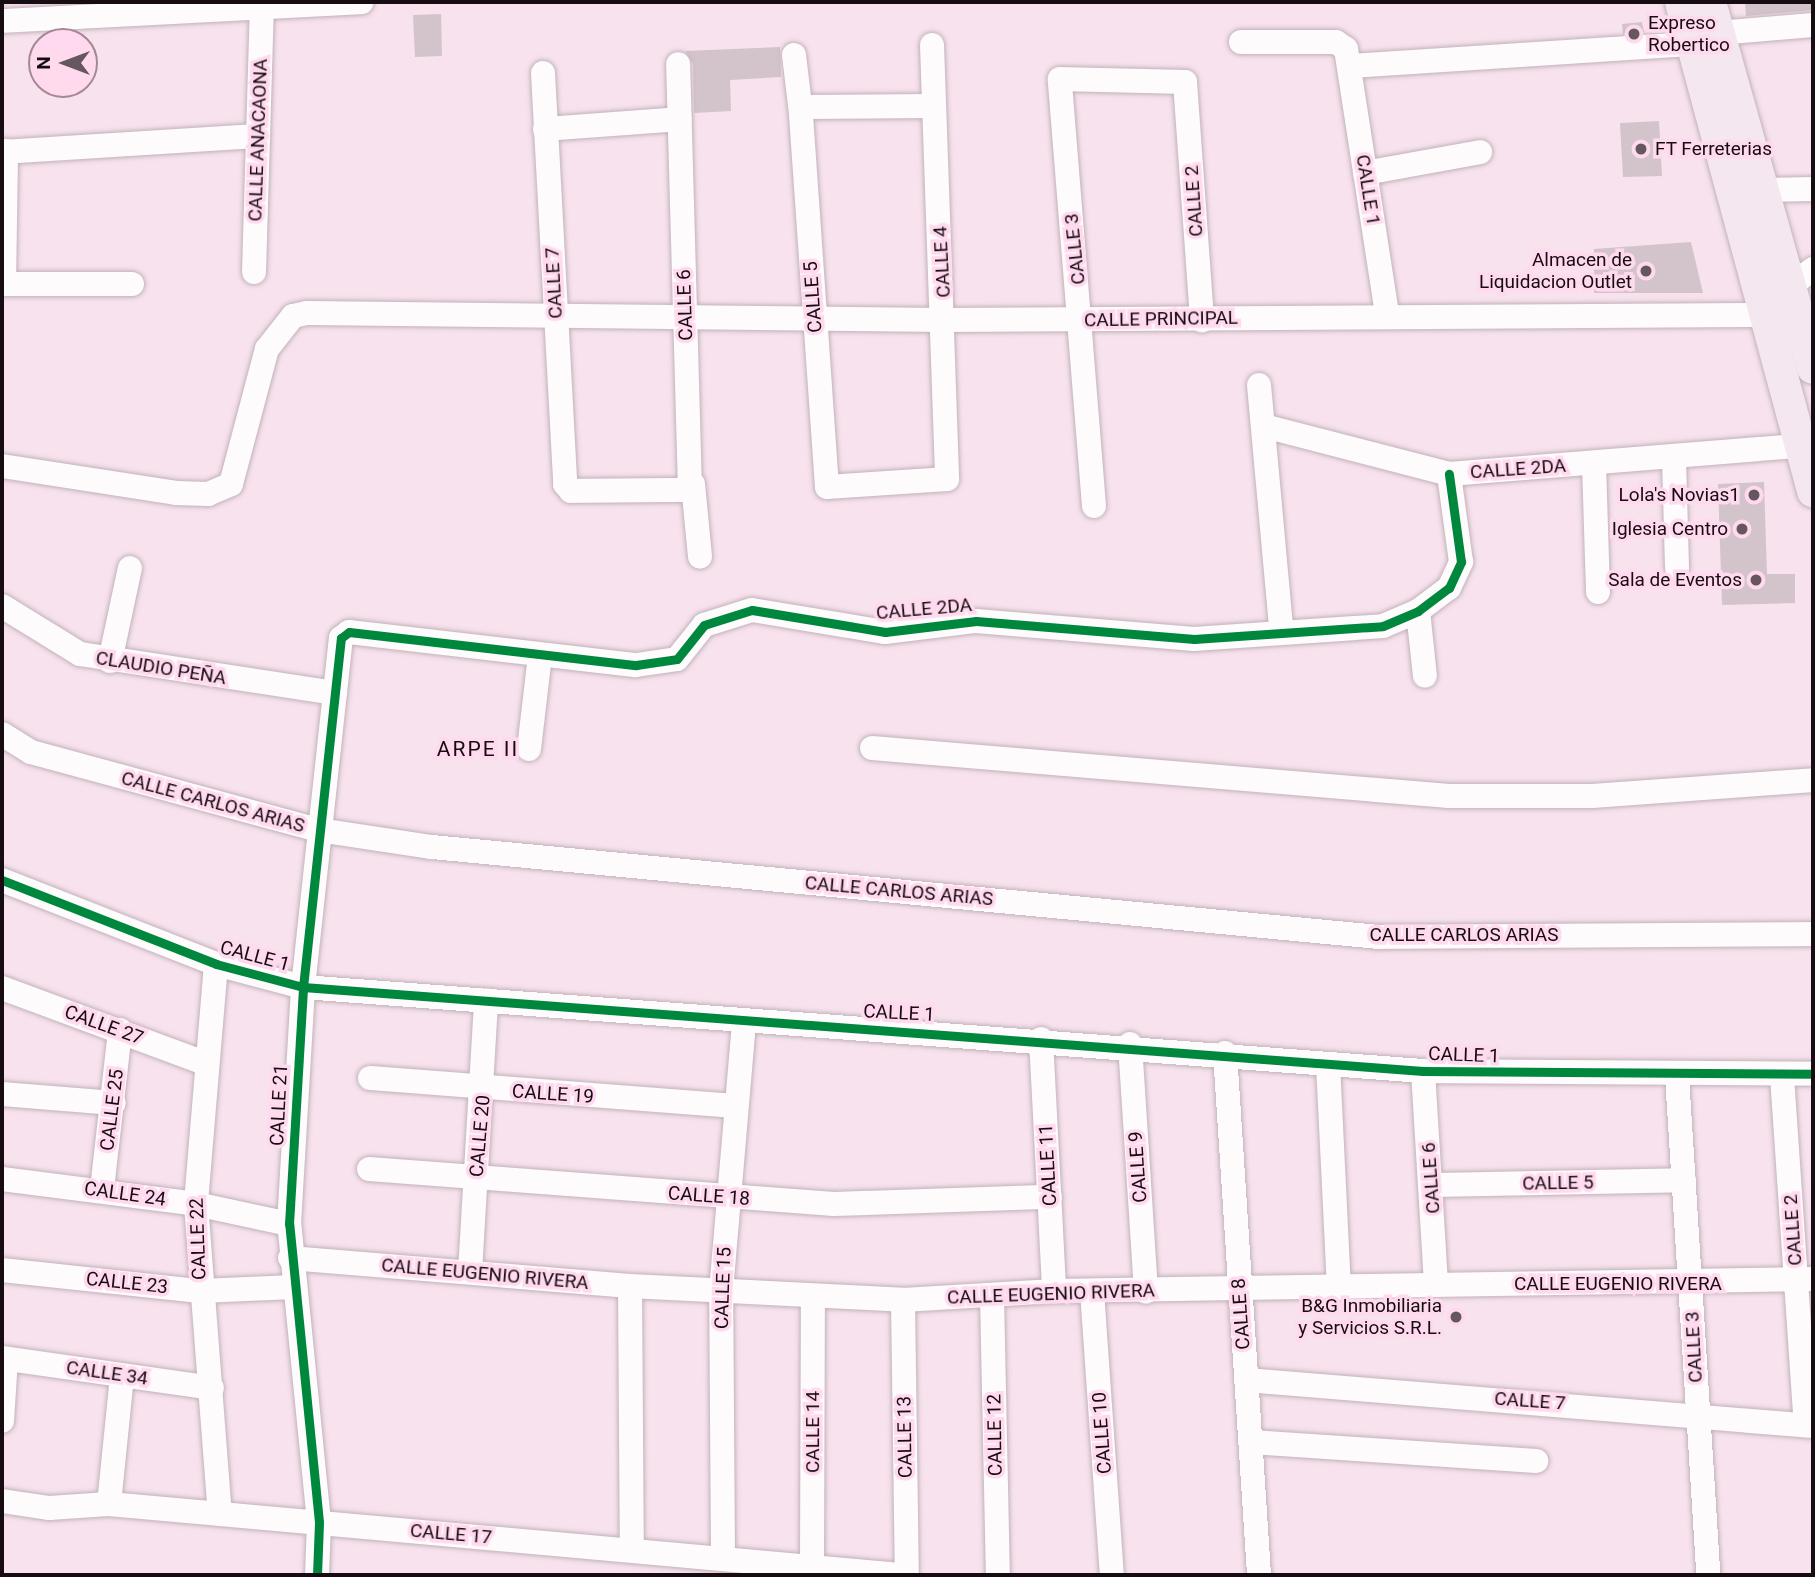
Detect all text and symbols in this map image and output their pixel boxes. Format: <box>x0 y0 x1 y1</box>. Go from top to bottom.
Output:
place label: Expreso Robertico <box>1648 12 1730 56</box>
marker: Expreso Robertico <box>1626 26 1642 42</box>
north arrow <box>28 28 98 98</box>
text: N <box>32 56 55 70</box>
street label: CALLE ANACAONA <box>244 58 272 222</box>
place label: FT Ferreterias <box>1655 138 1772 160</box>
marker: FT Ferreterias <box>1633 141 1649 157</box>
street label: CALLE 1 <box>1351 153 1385 227</box>
street label: CALLE 2 <box>1180 165 1208 237</box>
street label: CALLE 3 <box>1060 212 1090 286</box>
street label: CALLE 4 <box>929 226 955 298</box>
street label: CALLE 7 <box>541 247 567 319</box>
place label: Almacen de Liquidacion Outlet <box>1479 249 1632 293</box>
street label: CALLE 5 <box>799 261 827 333</box>
marker: Almacen de Liquidacion Outlet <box>1638 263 1654 279</box>
street label: CALLE 6 <box>672 269 698 341</box>
street label: CALLE PRINCIPAL <box>1084 306 1238 332</box>
street label: CALLE 2DA <box>1469 454 1567 484</box>
place label: Lola's Novias1 <box>1619 484 1740 506</box>
marker: Lola's Novias1 <box>1746 487 1762 503</box>
place label: Iglesia Centro <box>1612 518 1728 540</box>
marker: Iglesia Centro <box>1734 521 1750 537</box>
place label: Sala de Eventos <box>1608 569 1742 591</box>
marker: Sala de Eventos <box>1748 572 1764 588</box>
street label: CALLE 2DA <box>875 593 973 625</box>
street label: CLAUDIO PEÑA <box>94 646 228 690</box>
district label: ARPE II <box>438 736 518 762</box>
street label: CALLE CARLOS ARIAS <box>119 767 307 837</box>
street label: CALLE CARLOS ARIAS <box>804 871 994 911</box>
street label: CALLE CARLOS ARIAS <box>1369 924 1559 946</box>
street label: CALLE 1 <box>218 936 292 976</box>
street label: CALLE 27 <box>62 1000 146 1050</box>
street label: CALLE 1 <box>863 1000 935 1026</box>
street label: CALLE 1 <box>1428 1042 1500 1068</box>
street label: CALLE 21 <box>265 1063 293 1147</box>
street label: CALLE 25 <box>96 1068 128 1152</box>
street label: CALLE 19 <box>511 1080 595 1108</box>
street label: CALLE 20 <box>465 1094 495 1178</box>
street label: CALLE 11 <box>1034 1123 1062 1207</box>
street label: CALLE 9 <box>1124 1131 1152 1203</box>
street label: CALLE 6 <box>1417 1142 1445 1214</box>
street label: CALLE 5 <box>1522 1171 1594 1195</box>
street label: CALLE 24 <box>83 1177 167 1211</box>
street label: CALLE 18 <box>667 1182 751 1210</box>
street label: CALLE 2 <box>1779 1194 1807 1266</box>
street label: CALLE 22 <box>185 1198 211 1280</box>
street label: CALLE 15 <box>710 1247 736 1329</box>
street label: CALLE EUGENIO RIVERA <box>380 1254 590 1294</box>
street label: CALLE 23 <box>85 1267 169 1299</box>
street label: CALLE EUGENIO RIVERA <box>1514 1273 1722 1295</box>
street label: CALLE 8 <box>1227 1278 1255 1350</box>
street label: CALLE EUGENIO RIVERA <box>947 1279 1155 1309</box>
place label: B&G Inmobiliaria y Servicios S.R.L. <box>1298 1295 1442 1339</box>
marker: B&G Inmobiliaria y Servicios S.R.L. <box>1448 1309 1464 1325</box>
street label: CALLE 3 <box>1681 1311 1707 1383</box>
street label: CALLE 34 <box>65 1356 149 1390</box>
street label: CALLE 7 <box>1494 1387 1566 1415</box>
street label: CALLE 14 <box>802 1391 824 1473</box>
street label: CALLE 10 <box>1088 1391 1116 1475</box>
street label: CALLE 12 <box>983 1394 1007 1476</box>
street label: CALLE 13 <box>893 1396 917 1478</box>
street label: CALLE 17 <box>409 1519 493 1549</box>

